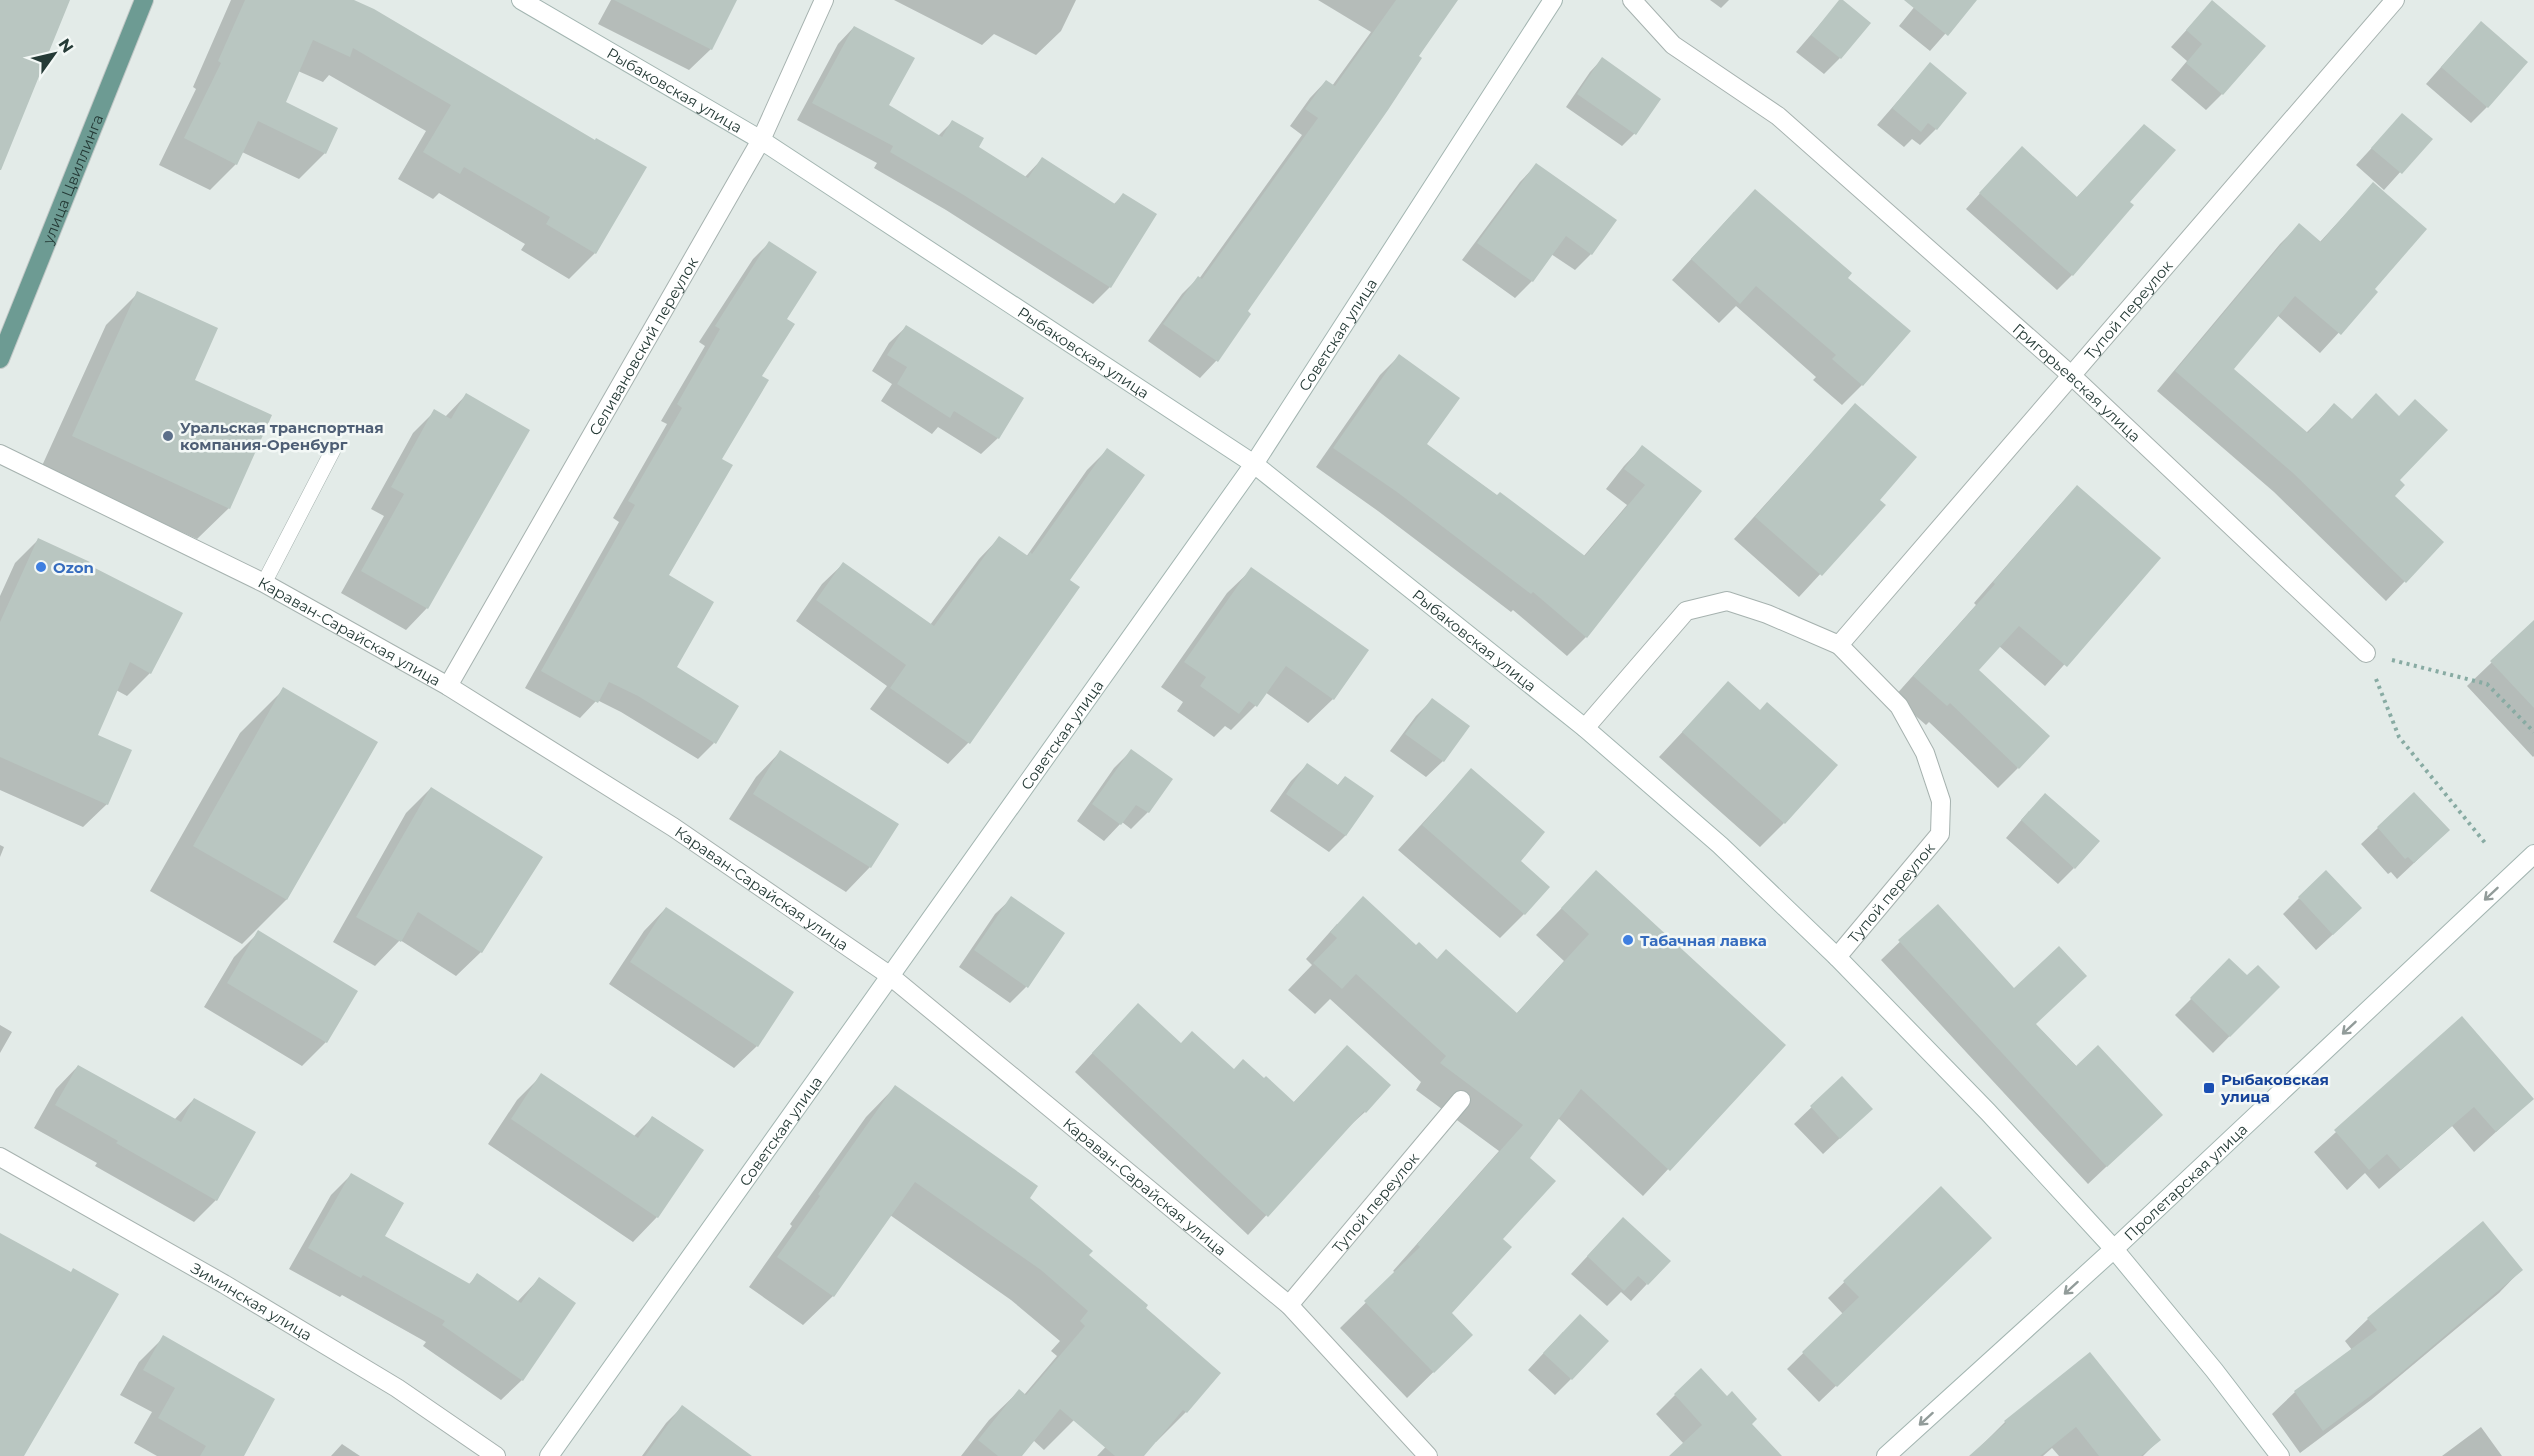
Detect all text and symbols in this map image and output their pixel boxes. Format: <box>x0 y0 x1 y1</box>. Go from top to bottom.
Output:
north arrow <box>24 24 84 84</box>
text: N <box>55 35 78 57</box>
street label: Рыбаковская улица <box>604 43 746 137</box>
street label: улица Цвиллинга <box>37 111 107 247</box>
street label: Селивановский переулок <box>584 253 702 438</box>
street label: Тупой переулок <box>2080 256 2176 363</box>
street label: Советская улица <box>1294 275 1381 395</box>
street label: Рыбаковская улица <box>1014 302 1153 402</box>
street label: Григорьевская улица <box>2009 319 2145 445</box>
place label: Уральская транспортная компания-Оренбург <box>180 418 384 454</box>
marker: Уральская транспортная компания-Оренбург <box>161 429 175 443</box>
place label: Ozon <box>53 558 94 577</box>
marker: Ozon <box>34 560 48 574</box>
street label: Караван-Сарайская улица <box>255 572 444 690</box>
street label: Рыбаковская улица <box>1409 585 1541 695</box>
street label: Советская улица <box>1016 676 1107 793</box>
street label: Караван-Сарайская улица <box>671 822 852 954</box>
street label: Тупой переулок <box>1843 838 1939 947</box>
one-way arrow <box>2484 887 2499 901</box>
place label: Табачная лавка <box>1640 931 1767 950</box>
marker: Табачная лавка <box>1621 933 1635 947</box>
one-way arrow <box>2342 1020 2357 1035</box>
place label: Рыбаковская улица <box>2220 1070 2329 1106</box>
street label: Советская улица <box>735 1072 826 1189</box>
marker: Рыбаковская улица <box>2202 1081 2216 1095</box>
street label: Караван-Сарайская улица <box>1059 1113 1231 1259</box>
street label: Пролетарская улица <box>2120 1119 2251 1244</box>
street label: Тупой переулок <box>1328 1148 1423 1256</box>
street label: Зиминская улица <box>188 1258 316 1344</box>
one-way arrow <box>2064 1281 2079 1295</box>
one-way arrow <box>1919 1412 1934 1426</box>

